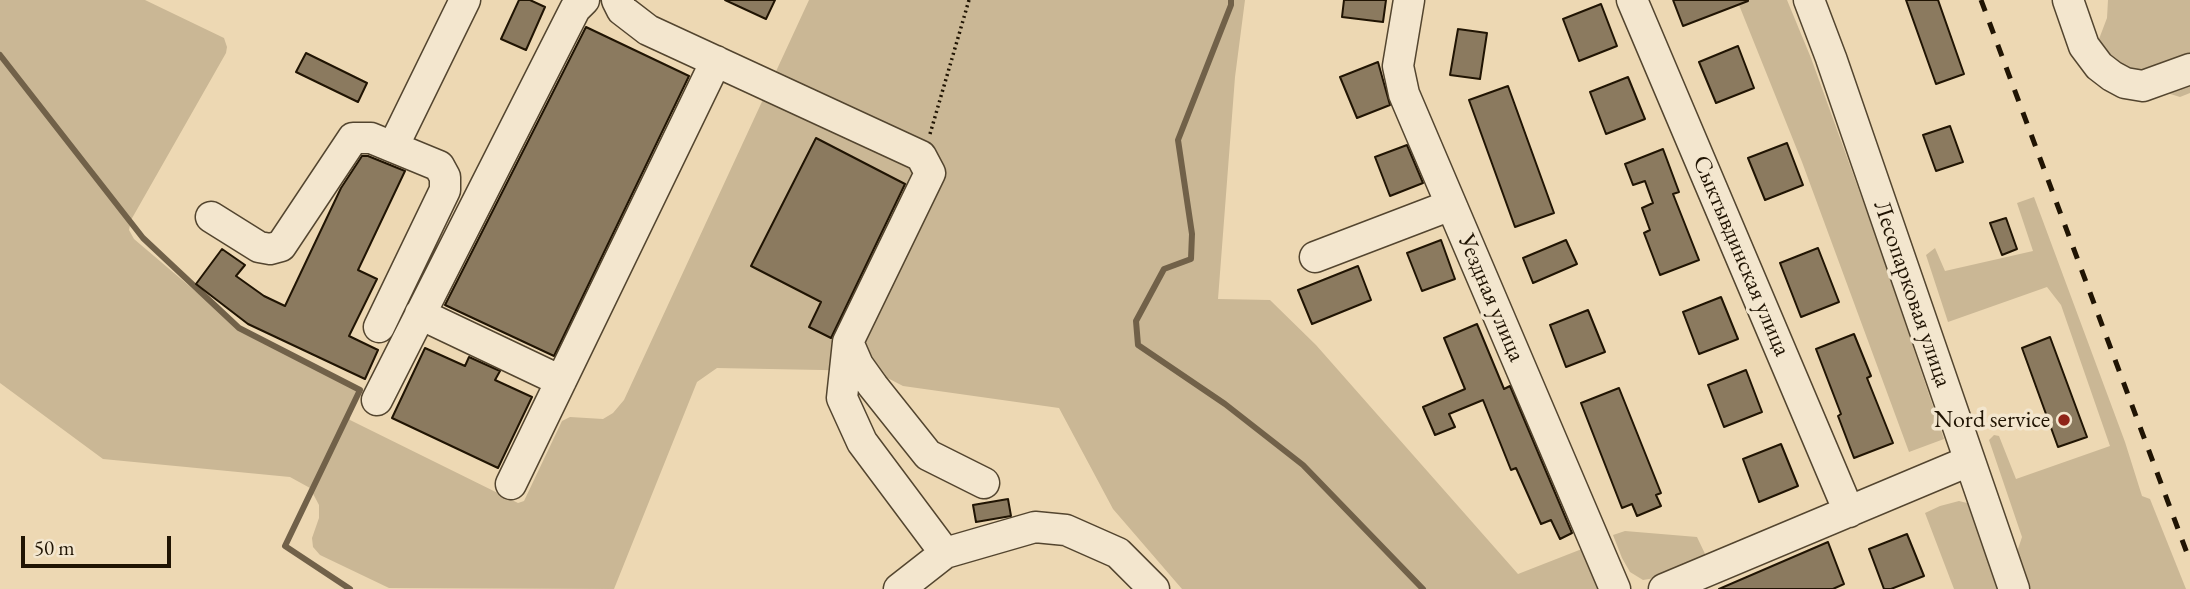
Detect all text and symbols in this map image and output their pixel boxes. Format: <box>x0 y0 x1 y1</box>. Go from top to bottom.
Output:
street label: Сыктывдинская улица <box>1686 151 1796 361</box>
street label: Лесопарковая улица <box>1867 197 1957 391</box>
street label: Уездная улица <box>1451 230 1531 366</box>
place label: Nord service <box>1934 406 2050 434</box>
marker: Nord service <box>2056 412 2072 428</box>
scale bar <box>24 522 175 566</box>
text: 50 m <box>34 534 75 561</box>

